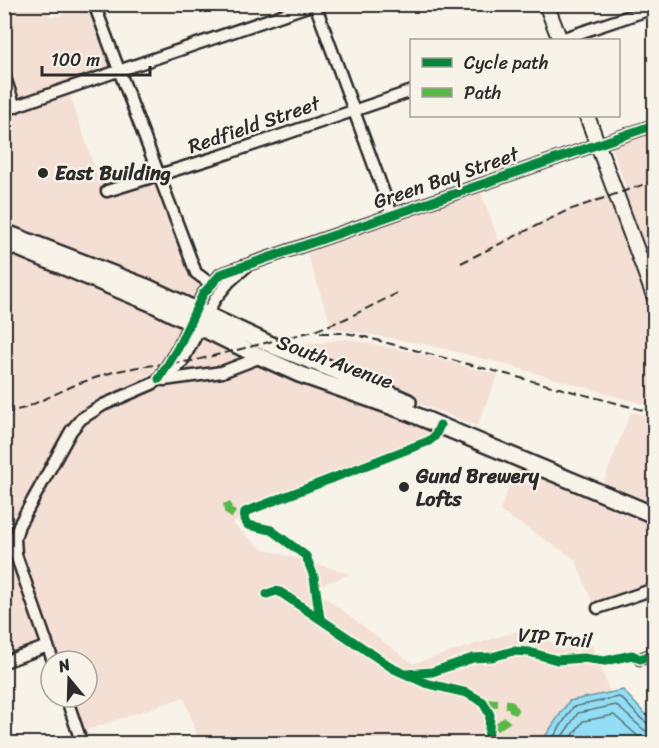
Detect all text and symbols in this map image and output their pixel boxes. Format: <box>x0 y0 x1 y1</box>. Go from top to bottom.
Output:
scale bar <box>42 39 150 77</box>
legend <box>410 39 620 117</box>
text: 100 m <box>51 44 100 76</box>
text: Cycle path <box>464 47 548 79</box>
text: Path <box>464 77 501 109</box>
street label: Redfield Street <box>183 86 326 164</box>
street label: Green Bay Street <box>369 136 524 219</box>
place label: East Building <box>55 156 171 191</box>
marker: East Building <box>36 166 50 180</box>
street label: South Avenue <box>272 325 398 399</box>
place label: Gund Brewery Lofts <box>415 459 540 517</box>
marker: Gund Brewery Lofts <box>397 480 411 494</box>
street label: VIP Trail <box>516 617 595 659</box>
north arrow <box>39 649 99 709</box>
text: N <box>53 649 75 681</box>

